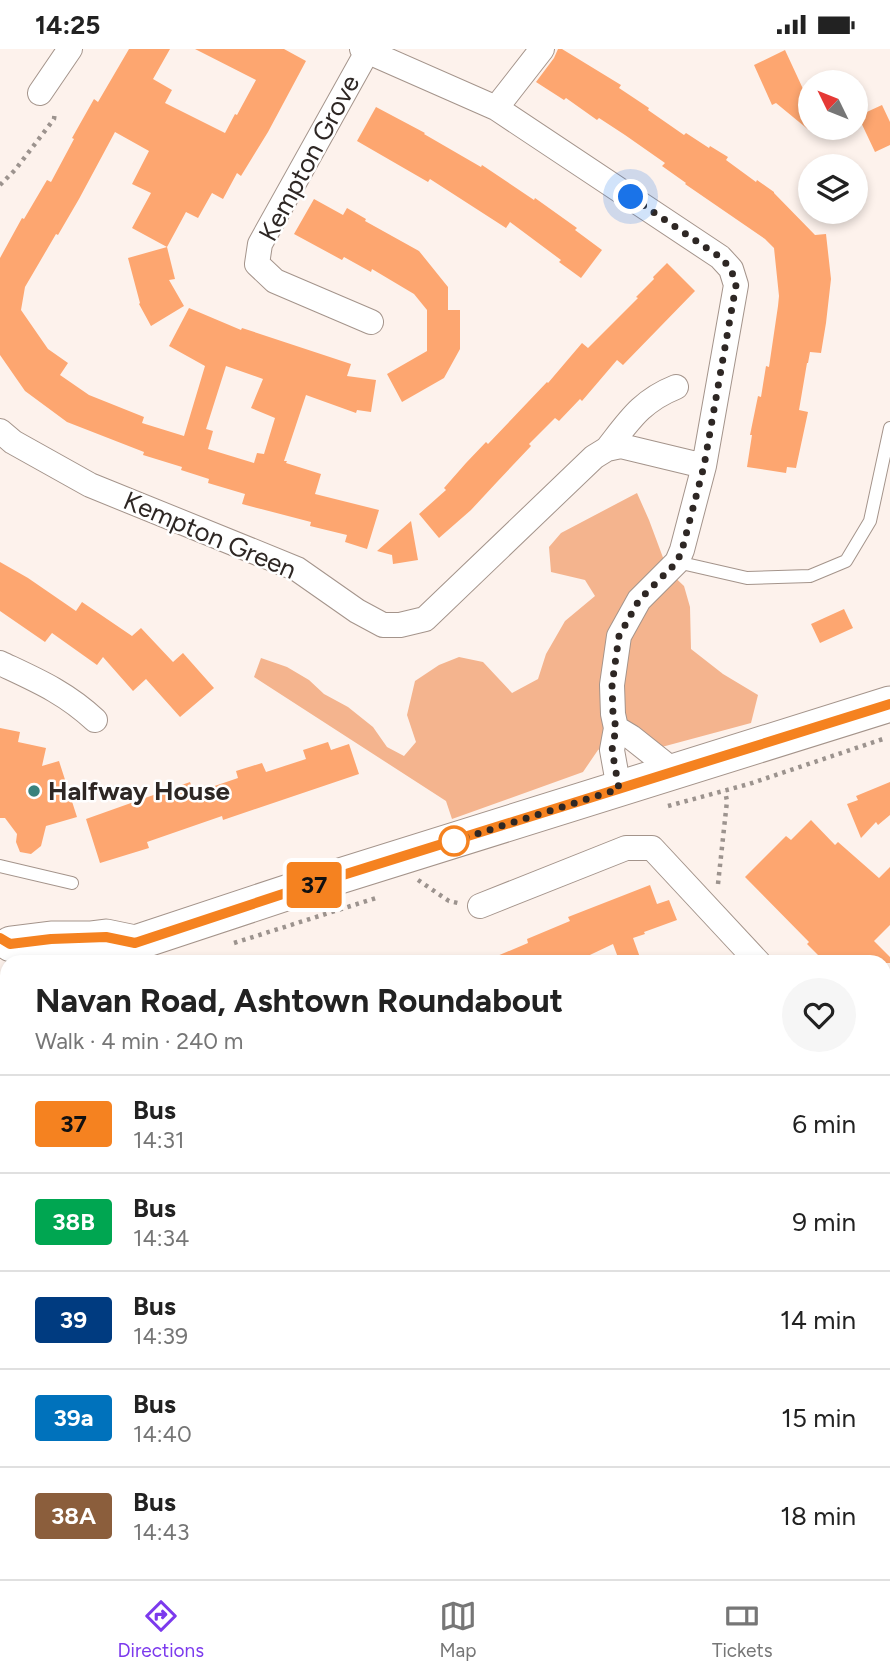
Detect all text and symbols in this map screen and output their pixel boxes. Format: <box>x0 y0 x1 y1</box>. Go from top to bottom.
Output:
text: 14:25 <box>35 9 100 41</box>
street label: Kempton Grove <box>252 69 366 247</box>
north arrow <box>798 70 868 140</box>
map controls <box>798 70 868 224</box>
button: layers <box>798 154 868 224</box>
your location <box>613 179 648 214</box>
street label: Kempton Green <box>119 484 301 586</box>
place label: Halfway House <box>48 775 230 807</box>
marker: Halfway House <box>26 783 42 799</box>
unlabelled marker <box>439 826 469 856</box>
line badge: 37 <box>282 862 346 908</box>
text: 37 <box>301 870 327 899</box>
button: heart <box>782 978 856 1052</box>
text: Navan Road, Ashtown Roundabout <box>35 981 563 1020</box>
text: Walk · 4 min · 240 m <box>35 1027 243 1055</box>
text: Bus <box>133 1094 176 1126</box>
text: 6 min <box>792 1108 856 1140</box>
text: 37 <box>60 1109 87 1138</box>
text: 14:31 <box>133 1126 185 1154</box>
text: Bus <box>133 1192 176 1224</box>
text: 9 min <box>792 1206 856 1238</box>
text: 38B <box>52 1207 95 1236</box>
text: 14:34 <box>133 1224 189 1252</box>
text: Bus <box>133 1290 176 1322</box>
text: 14 min <box>780 1304 856 1336</box>
text: 39 <box>60 1305 87 1334</box>
text: 14:39 <box>133 1322 188 1350</box>
text: Bus <box>133 1388 176 1420</box>
text: 15 min <box>781 1402 856 1434</box>
text: 39a <box>53 1403 94 1432</box>
text: 14:40 <box>133 1420 192 1448</box>
text: Bus <box>133 1486 176 1518</box>
text: 18 min <box>780 1500 856 1532</box>
text: 38A <box>51 1501 96 1530</box>
text: 14:43 <box>133 1518 189 1546</box>
tab: Directions <box>117 1597 204 1662</box>
tab: Map <box>439 1597 477 1662</box>
tab: Tickets <box>712 1597 773 1662</box>

